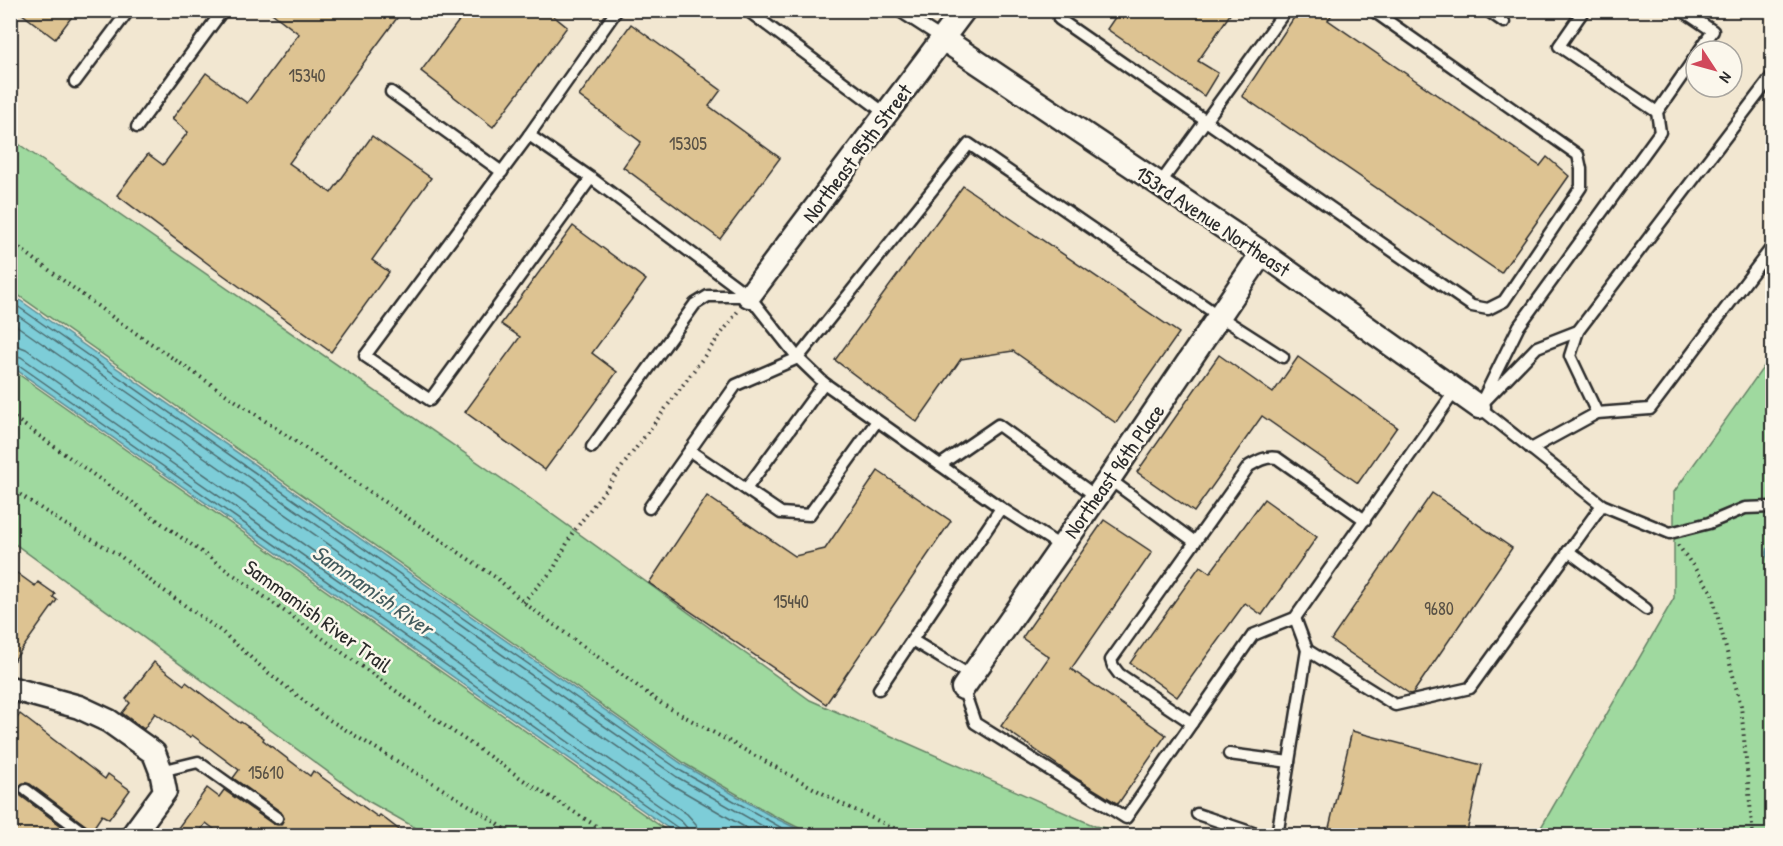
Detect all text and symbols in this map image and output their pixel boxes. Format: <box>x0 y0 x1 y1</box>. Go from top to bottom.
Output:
north arrow <box>1684 39 1744 99</box>
house number: 15340 <box>288 63 326 88</box>
text: N <box>1714 68 1738 88</box>
street label: Northeast 95th Street <box>795 77 919 228</box>
house number: 15305 <box>669 131 707 156</box>
street label: 153rd Avenue Northeast <box>1130 158 1297 284</box>
street label: Northeast 96th Place <box>1057 398 1171 544</box>
water label: Sammamish River <box>307 537 441 644</box>
street label: Sammamish River Trail <box>238 553 398 680</box>
house number: 15440 <box>773 589 809 614</box>
house number: 9680 <box>1424 596 1454 621</box>
house number: 15610 <box>248 760 284 785</box>

